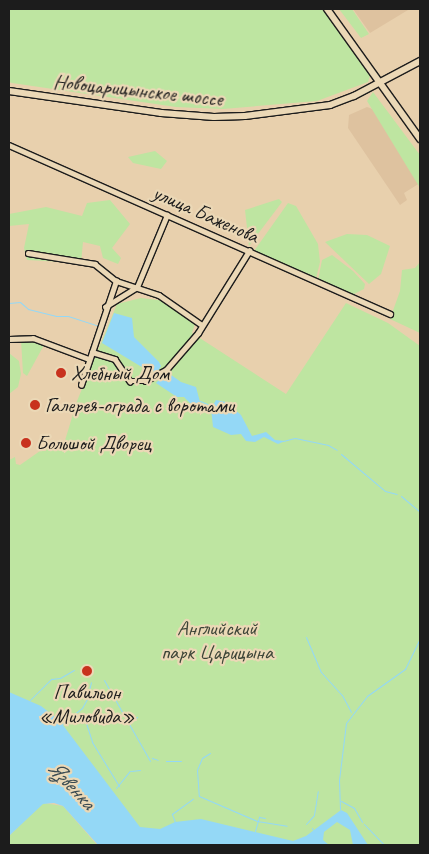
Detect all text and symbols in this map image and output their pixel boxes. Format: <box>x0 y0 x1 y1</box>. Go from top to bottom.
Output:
street label: Новоцарицынское шоссе <box>52 69 224 111</box>
street label: улица Баженова <box>148 179 264 249</box>
place label: Хлебный Дом <box>71 360 169 386</box>
marker: Хлебный Дом <box>55 367 67 379</box>
place label: Галерея-ограда с воротами <box>45 392 233 418</box>
marker: Галерея-ограда с воротами <box>29 399 41 411</box>
place label: Большой Дворец <box>36 430 151 456</box>
marker: Большой Дворец <box>20 437 32 449</box>
park label: Английский парк Царицына <box>160 615 274 665</box>
marker: Павильон «Миловида» <box>81 665 93 677</box>
place label: Павильон «Миловида» <box>39 679 135 729</box>
water label: Язвенка <box>42 755 100 815</box>

